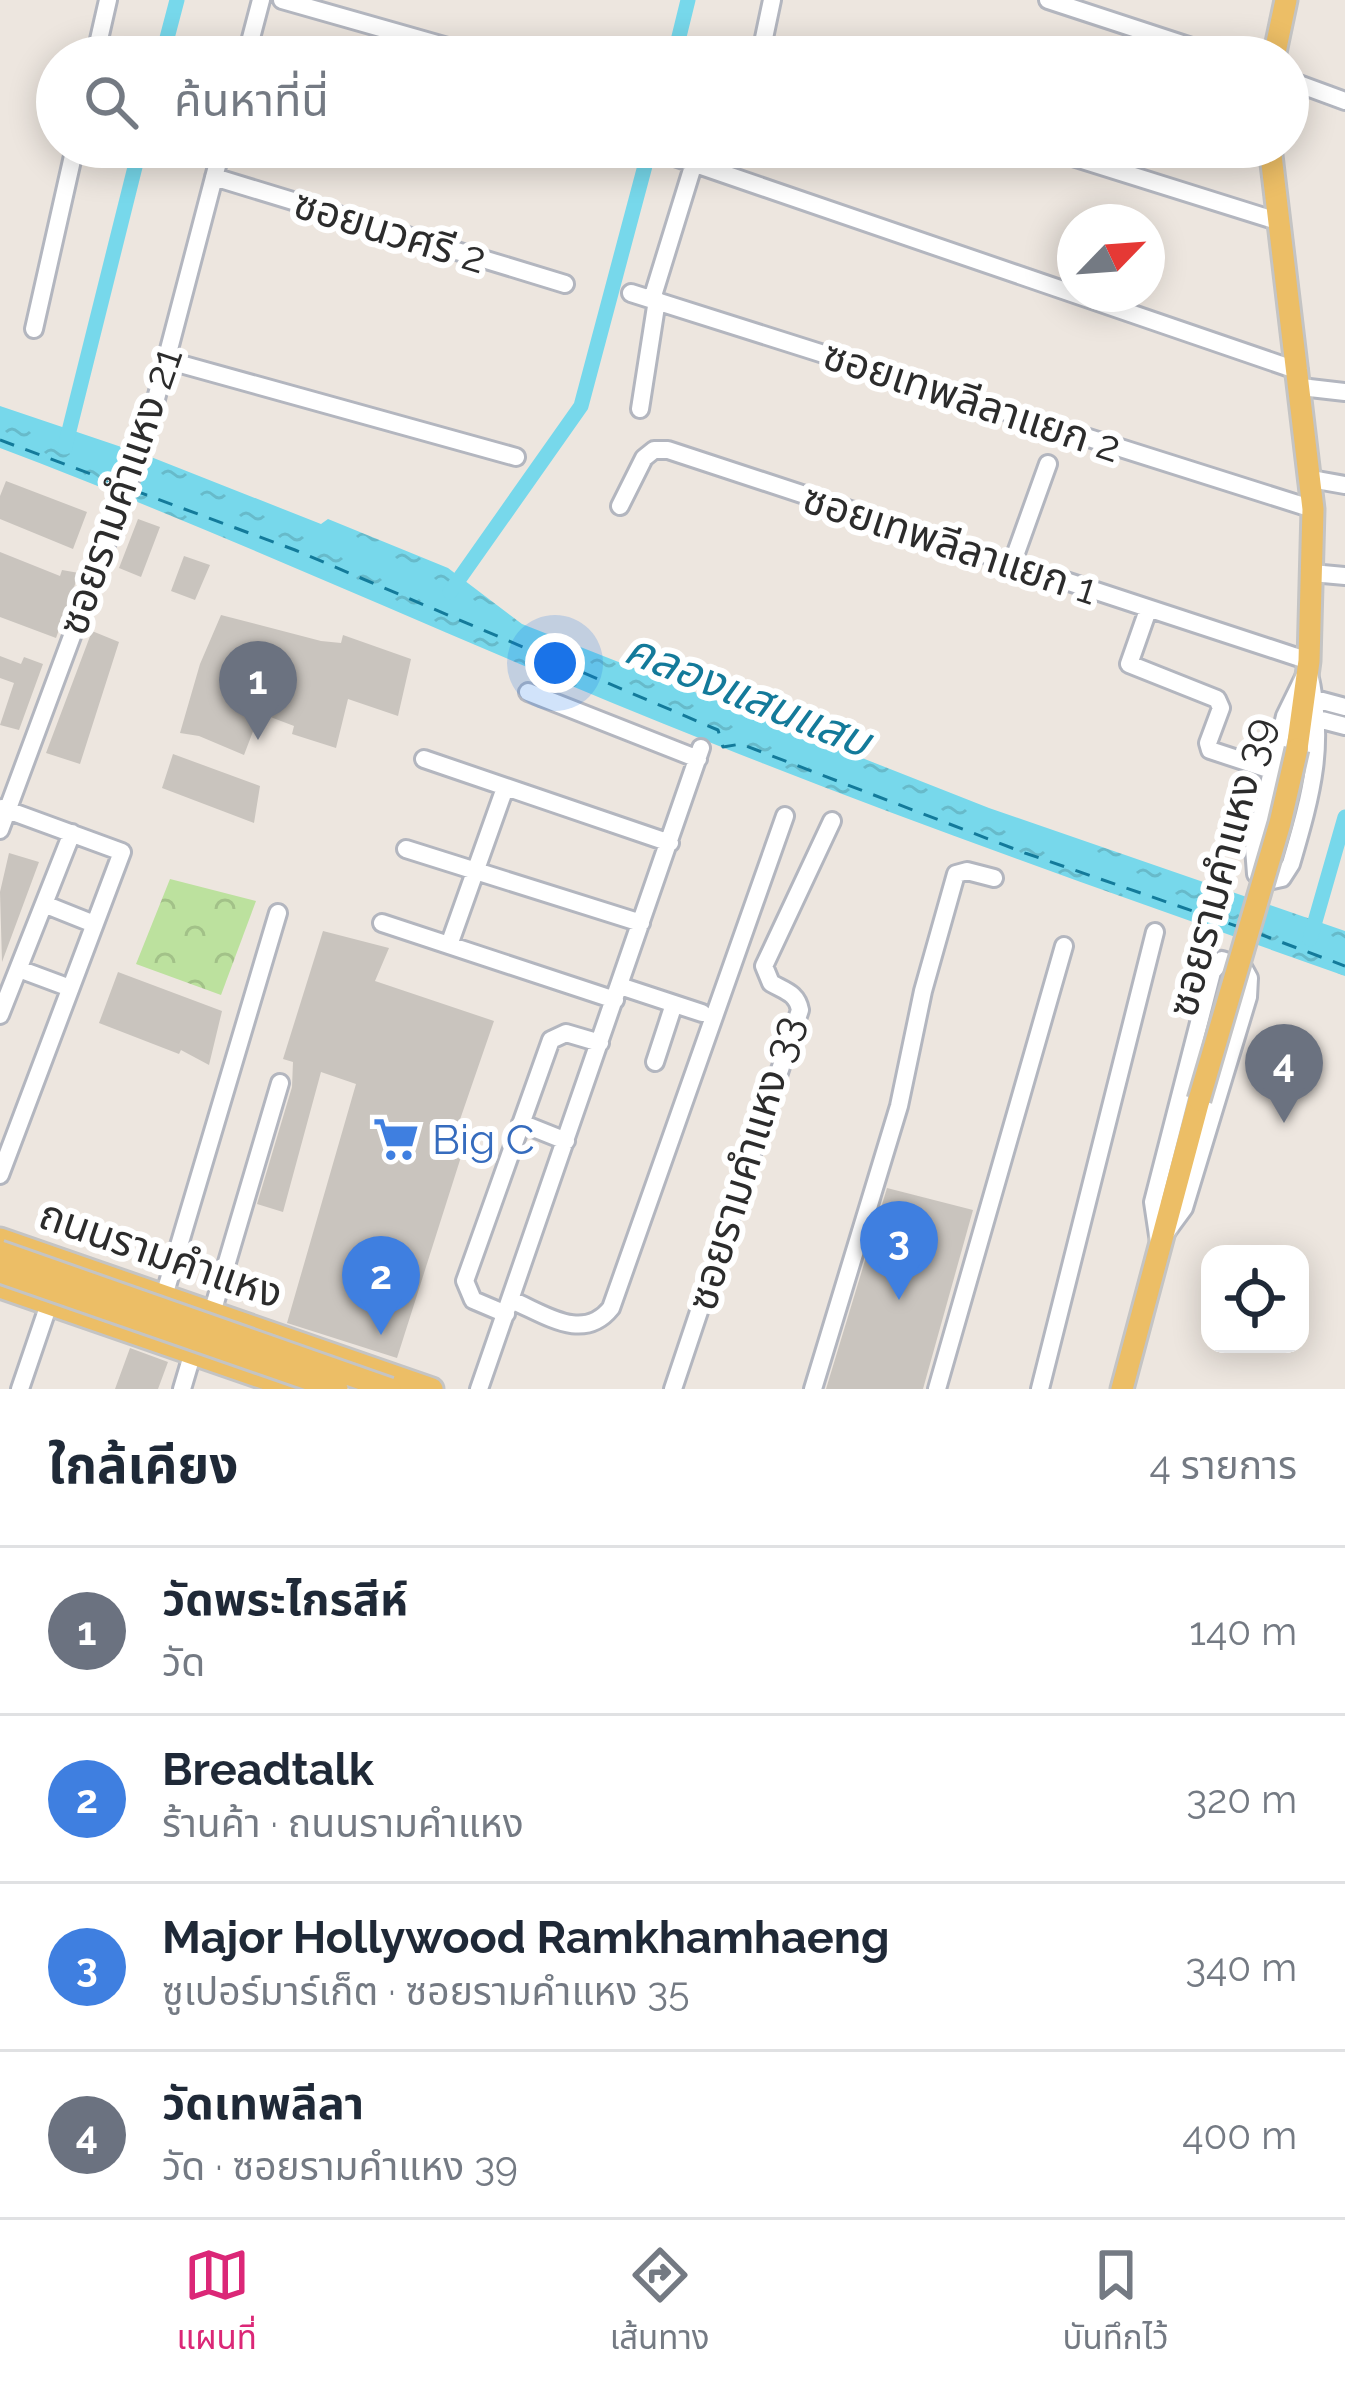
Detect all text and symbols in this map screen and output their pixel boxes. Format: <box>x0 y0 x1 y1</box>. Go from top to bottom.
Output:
search box <box>36 36 1309 168</box>
icon: search <box>78 69 144 135</box>
text: ค้นหาที่นี่ <box>174 74 329 127</box>
street label: ซอยนวศรี 2 <box>288 179 492 283</box>
north arrow <box>1057 204 1165 312</box>
street label: ซอยเทพลีลาแยก 2 <box>817 330 1127 472</box>
street label: ซอยรามคำแหง 21 <box>48 341 192 641</box>
street label: ซอยเทพลีลาแยก 1 <box>797 473 1103 615</box>
water label: คลองแสนแสบ <box>618 622 881 769</box>
your location <box>525 633 585 693</box>
pin: 1 <box>219 641 297 740</box>
street label: ซอยรามคำแหง 39 <box>1158 712 1284 1022</box>
street label: ซอยรามคำแหง 33 <box>677 1010 813 1316</box>
pin: 4 <box>1245 1024 1323 1123</box>
supermarket icon: Big C <box>371 1114 421 1164</box>
place label: Big C <box>432 1115 535 1164</box>
street label: ถนนรามคำแหง <box>33 1189 289 1319</box>
pin: 3 <box>860 1201 938 1300</box>
pin: 2 <box>342 1236 420 1335</box>
map controls <box>1201 1245 1309 1353</box>
button: locate <box>1201 1245 1309 1353</box>
text: ใกล้เคียง <box>48 1435 238 1495</box>
text: 4 รายการ <box>1149 1442 1297 1488</box>
text: วัดพระไกรสีห์ <box>162 1573 408 1626</box>
text: 1 <box>77 1608 97 1654</box>
text: 140 m <box>1189 1608 1297 1654</box>
text: วัด <box>162 1639 205 1685</box>
text: Breadtalk <box>162 1743 374 1796</box>
text: 2 <box>76 1776 98 1822</box>
text: 320 m <box>1186 1776 1297 1822</box>
text: ร้านค้า · ถนนรามคำแหง <box>162 1800 524 1846</box>
text: Major Hollywood Ramkhamhaeng <box>162 1911 889 1964</box>
text: 3 <box>76 1944 98 1990</box>
text: 340 m <box>1185 1944 1297 1990</box>
text: ซูเปอร์มาร์เก็ต · ซอยรามคำแหง 35 <box>162 1968 689 2014</box>
text: วัดเทพลีลา <box>162 2077 364 2130</box>
text: 4 <box>76 2112 98 2158</box>
text: 400 m <box>1182 2112 1297 2158</box>
text: วัด · ซอยรามคำแหง 39 <box>162 2143 518 2189</box>
tab: แผนที่ <box>176 2242 257 2364</box>
tab: เส้นทาง <box>610 2242 710 2364</box>
tab: บันทึกไว้ <box>1063 2242 1169 2364</box>

